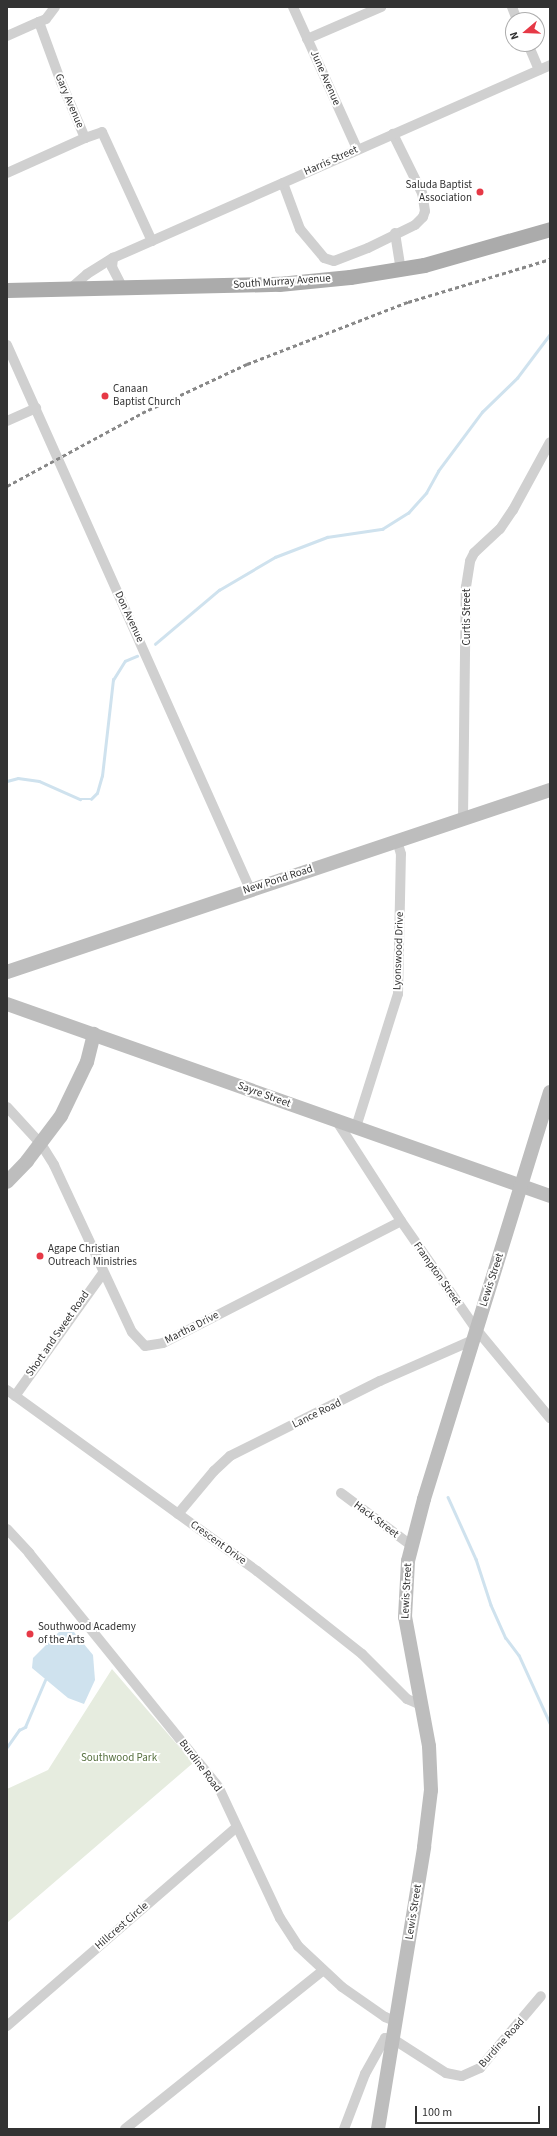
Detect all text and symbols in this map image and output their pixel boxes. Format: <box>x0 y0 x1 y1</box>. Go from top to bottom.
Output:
north arrow <box>505 12 545 52</box>
text: N <box>506 30 522 42</box>
street label: June Avenue <box>307 48 343 108</box>
street label: Gary Avenue <box>52 72 86 130</box>
street label: Harris Street <box>302 143 360 179</box>
place label: Saluda Baptist Association <box>405 179 472 205</box>
marker: Saluda Baptist Association <box>475 187 485 197</box>
street label: South Murray Avenue <box>233 272 331 292</box>
place label: Canaan Baptist Church <box>113 383 181 409</box>
marker: Canaan Baptist Church <box>100 391 110 401</box>
street label: Don Avenue <box>111 589 147 645</box>
street label: Curtis Street <box>460 589 474 645</box>
street label: New Pond Road <box>241 863 315 897</box>
street label: Lyonswood Drive <box>391 912 407 990</box>
street label: Sayre Street <box>236 1079 292 1111</box>
street label: Frampton Street <box>410 1240 464 1308</box>
place label: Agape Christian Outreach Ministries <box>48 1243 137 1269</box>
marker: Agape Christian Outreach Ministries <box>35 1251 45 1261</box>
street label: Lewis Street <box>477 1251 507 1309</box>
street label: Short and Sweet Road <box>23 1289 93 1379</box>
street label: Martha Drive <box>163 1309 221 1347</box>
street label: Lance Road <box>290 1396 344 1432</box>
street label: Hack Street <box>351 1499 401 1541</box>
street label: Crescent Drive <box>187 1518 249 1568</box>
street label: Lewis Street <box>399 1563 415 1619</box>
place label: Southwood Academy of the Arts <box>38 1621 136 1647</box>
marker: Southwood Academy of the Arts <box>25 1629 35 1639</box>
street label: Burdine Road <box>176 1737 224 1795</box>
park label: Southwood Park <box>81 1751 157 1765</box>
street label: Lewis Street <box>403 1883 425 1941</box>
street label: Hillcrest Circle <box>93 1899 151 1953</box>
street label: Burdine Road <box>476 2015 528 2071</box>
scale bar <box>417 2098 542 2124</box>
text: 100 m <box>422 2104 452 2121</box>

